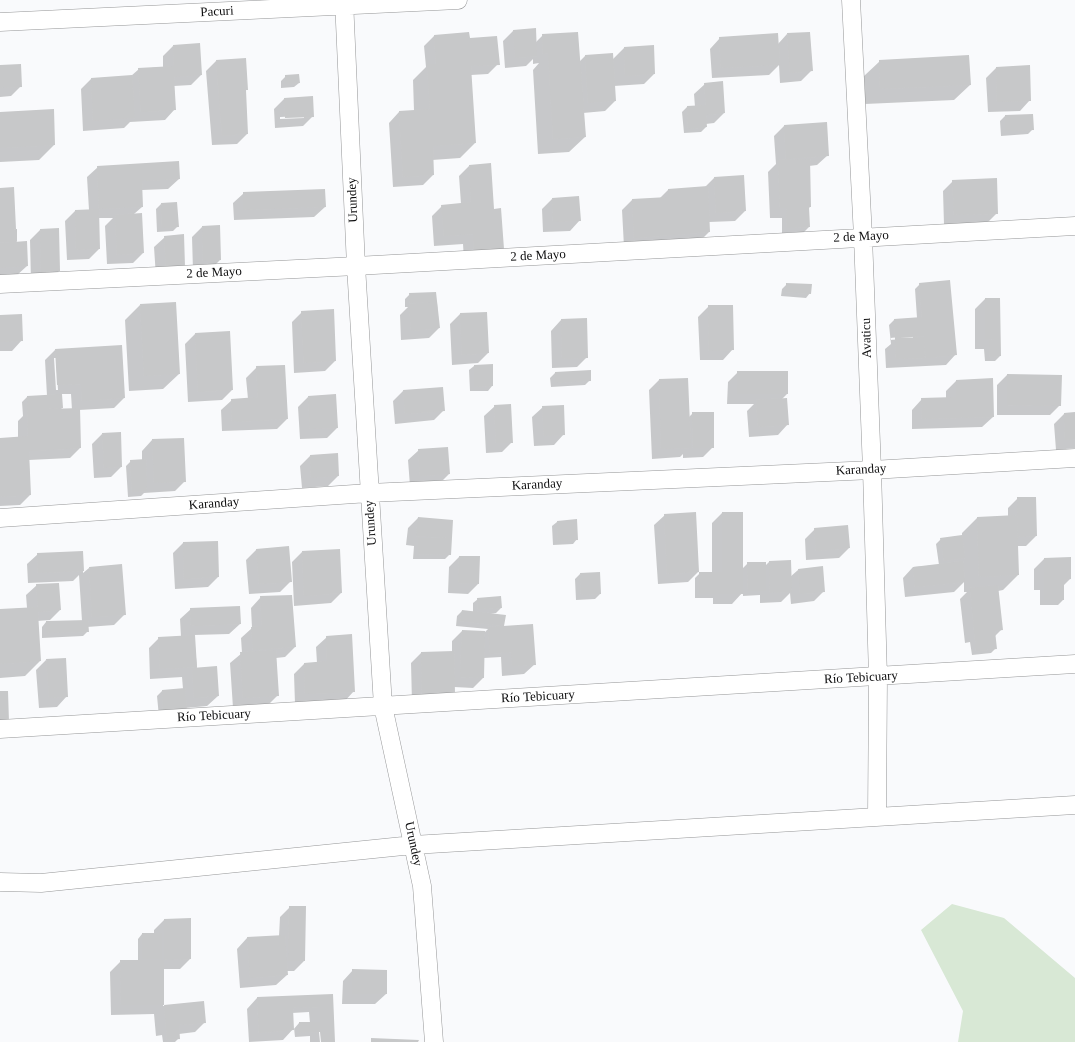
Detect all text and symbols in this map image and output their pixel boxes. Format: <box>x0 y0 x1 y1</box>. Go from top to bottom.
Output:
street label: Pacuri <box>200 3 234 21</box>
street label: Urundey <box>344 177 362 223</box>
street label: 2 de Mayo <box>833 228 889 246</box>
street label: 2 de Mayo <box>510 247 566 265</box>
street label: 2 de Mayo <box>186 264 242 282</box>
street label: Avaticu <box>859 318 875 358</box>
street label: Karanday <box>835 461 887 479</box>
street label: Karanday <box>511 476 563 494</box>
street label: Karanday <box>188 494 240 514</box>
street label: Urundey <box>362 500 380 546</box>
street label: Río Tebicuary <box>824 668 898 688</box>
street label: Río Tebicuary <box>501 687 575 707</box>
street label: Río Tebicuary <box>177 706 251 726</box>
street label: Urundey <box>401 820 425 868</box>

